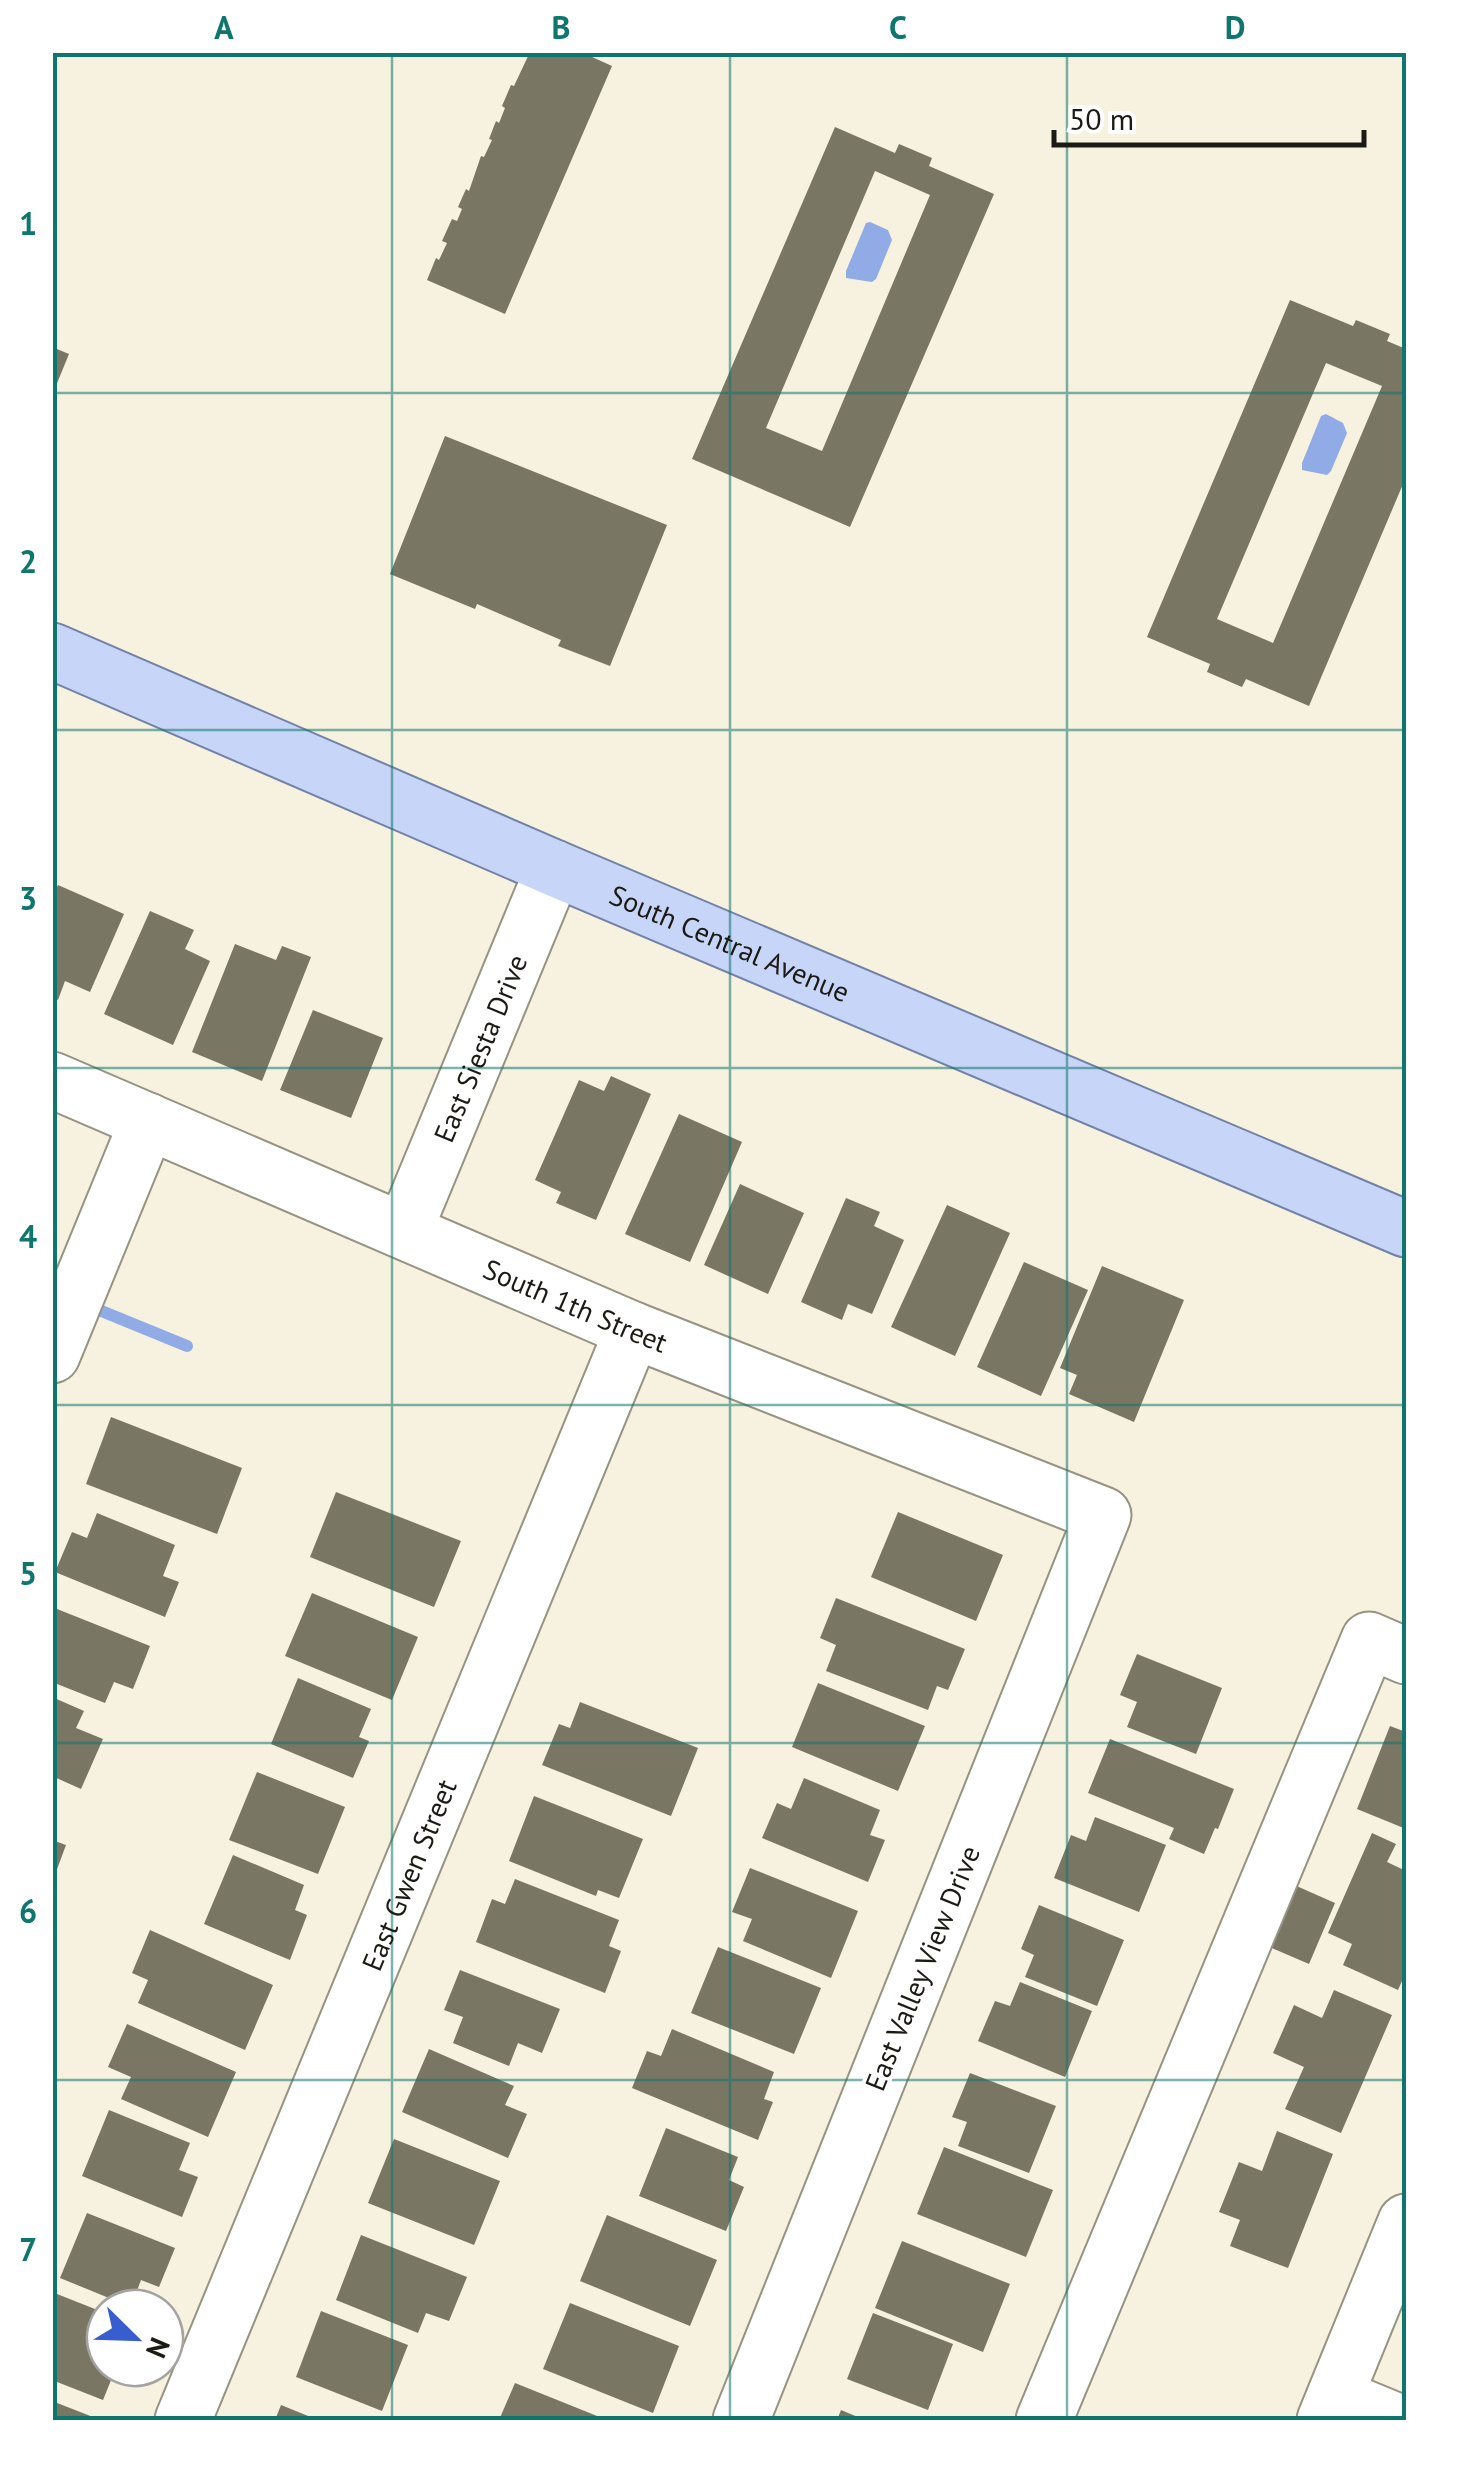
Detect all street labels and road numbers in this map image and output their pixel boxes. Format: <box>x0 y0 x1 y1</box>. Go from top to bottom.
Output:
street label: South Central Avenue <box>604 875 856 1010</box>
street label: East Siesta Drive <box>424 949 535 1147</box>
street label: South 1th Street <box>478 1249 673 1360</box>
street label: East Gwen Street <box>352 1773 464 1976</box>
street label: East Valley View Drive <box>856 1840 988 2096</box>

